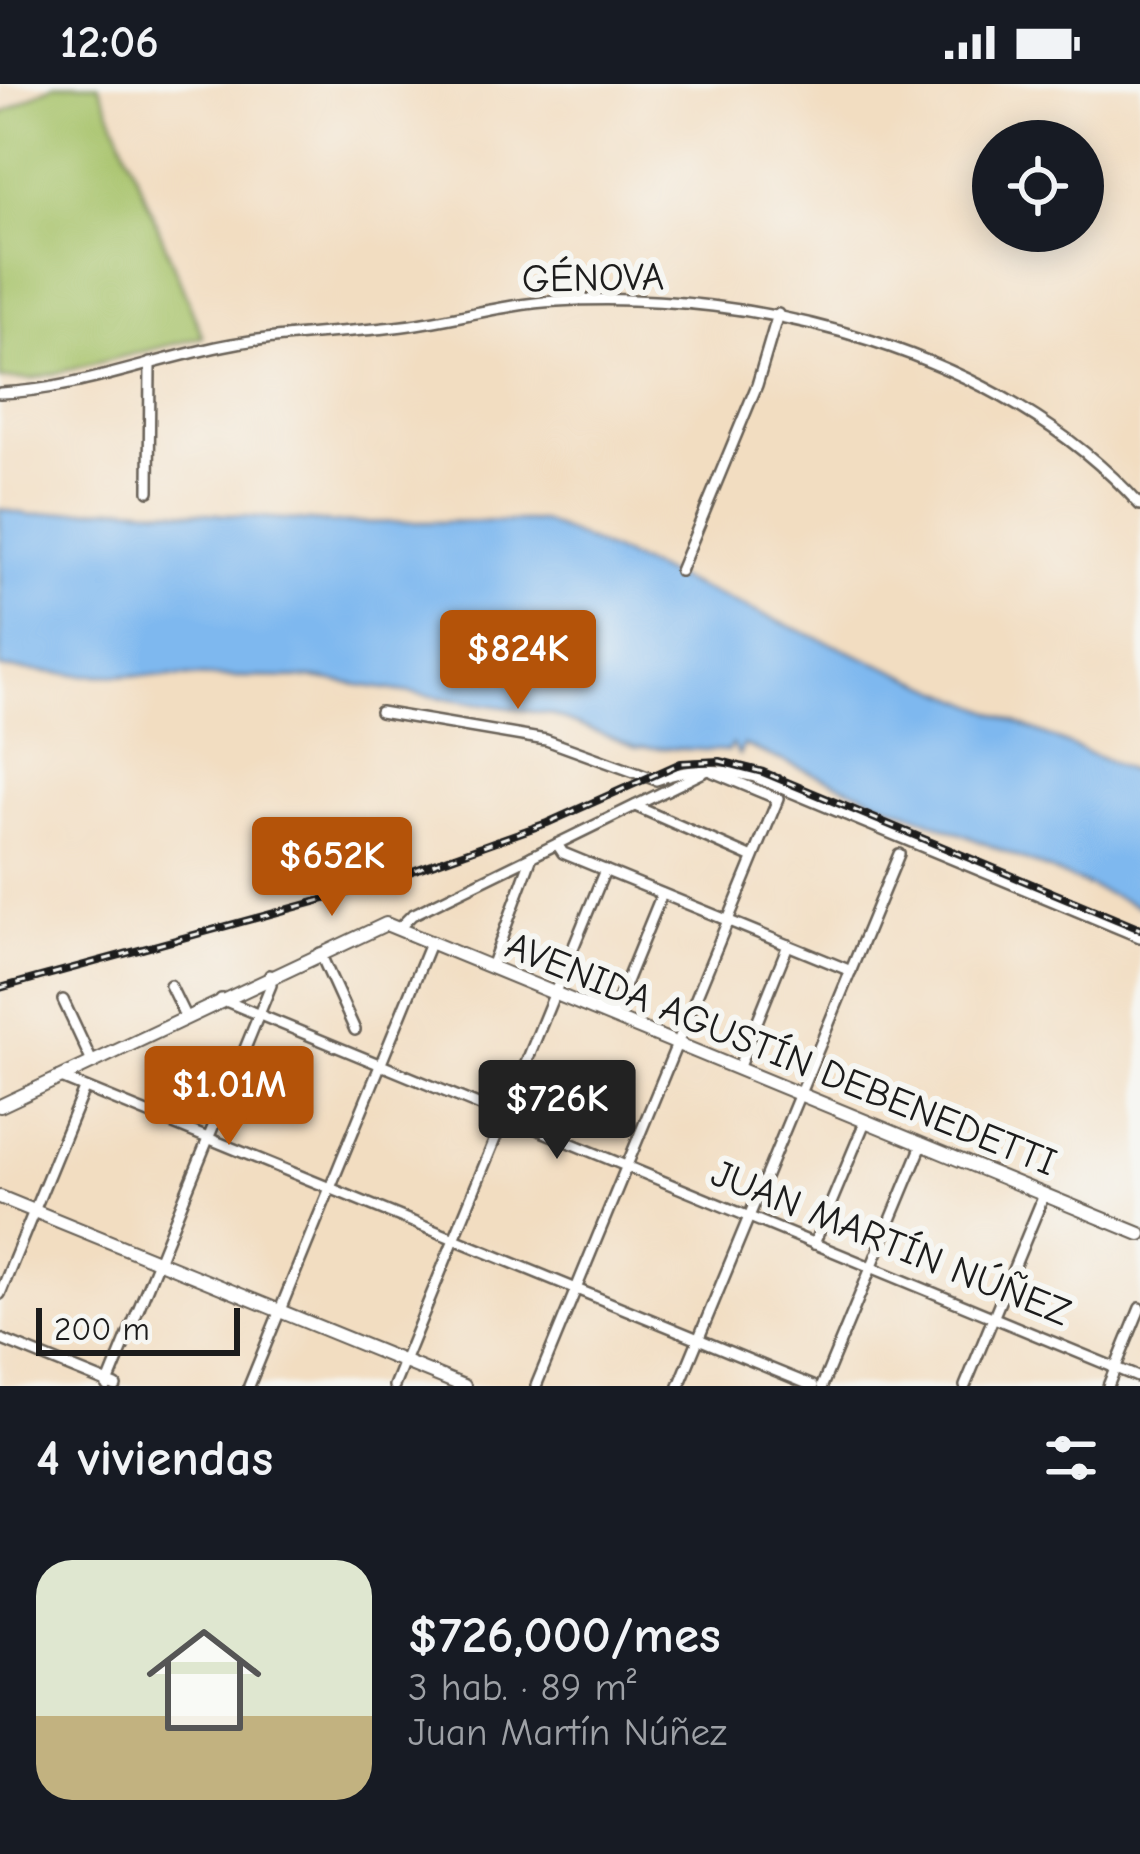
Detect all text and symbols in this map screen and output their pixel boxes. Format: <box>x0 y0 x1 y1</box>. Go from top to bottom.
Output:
text: 12:06 <box>60 16 159 68</box>
map controls <box>972 120 1104 252</box>
button: locate <box>972 120 1104 252</box>
street label: GÉNOVA <box>521 254 665 302</box>
pin: $824K <box>434 610 602 712</box>
text: $824K <box>467 626 569 671</box>
pin: $652K <box>248 817 416 919</box>
text: $652K <box>279 833 385 878</box>
street label: AVENIDA AGUSTÍN DEBENEDETTI <box>499 923 1063 1185</box>
pin: $1.01M <box>131 1046 327 1148</box>
pin: $726K <box>473 1060 641 1162</box>
text: $1.01M <box>172 1062 286 1107</box>
text: $726K <box>506 1076 608 1121</box>
street label: JUAN MARTÍN NÚÑEZ <box>705 1150 1077 1336</box>
scale bar <box>36 1302 240 1355</box>
text: 200 m <box>54 1310 150 1348</box>
icon: filters <box>1038 1425 1104 1491</box>
text: 4 viviendas <box>36 1429 273 1488</box>
text: $726,000/mes <box>408 1606 721 1665</box>
icon: home <box>132 1608 276 1752</box>
text: 3 hab. · 89 m² <box>408 1665 636 1710</box>
text: Juan Martín Núñez <box>408 1710 727 1755</box>

